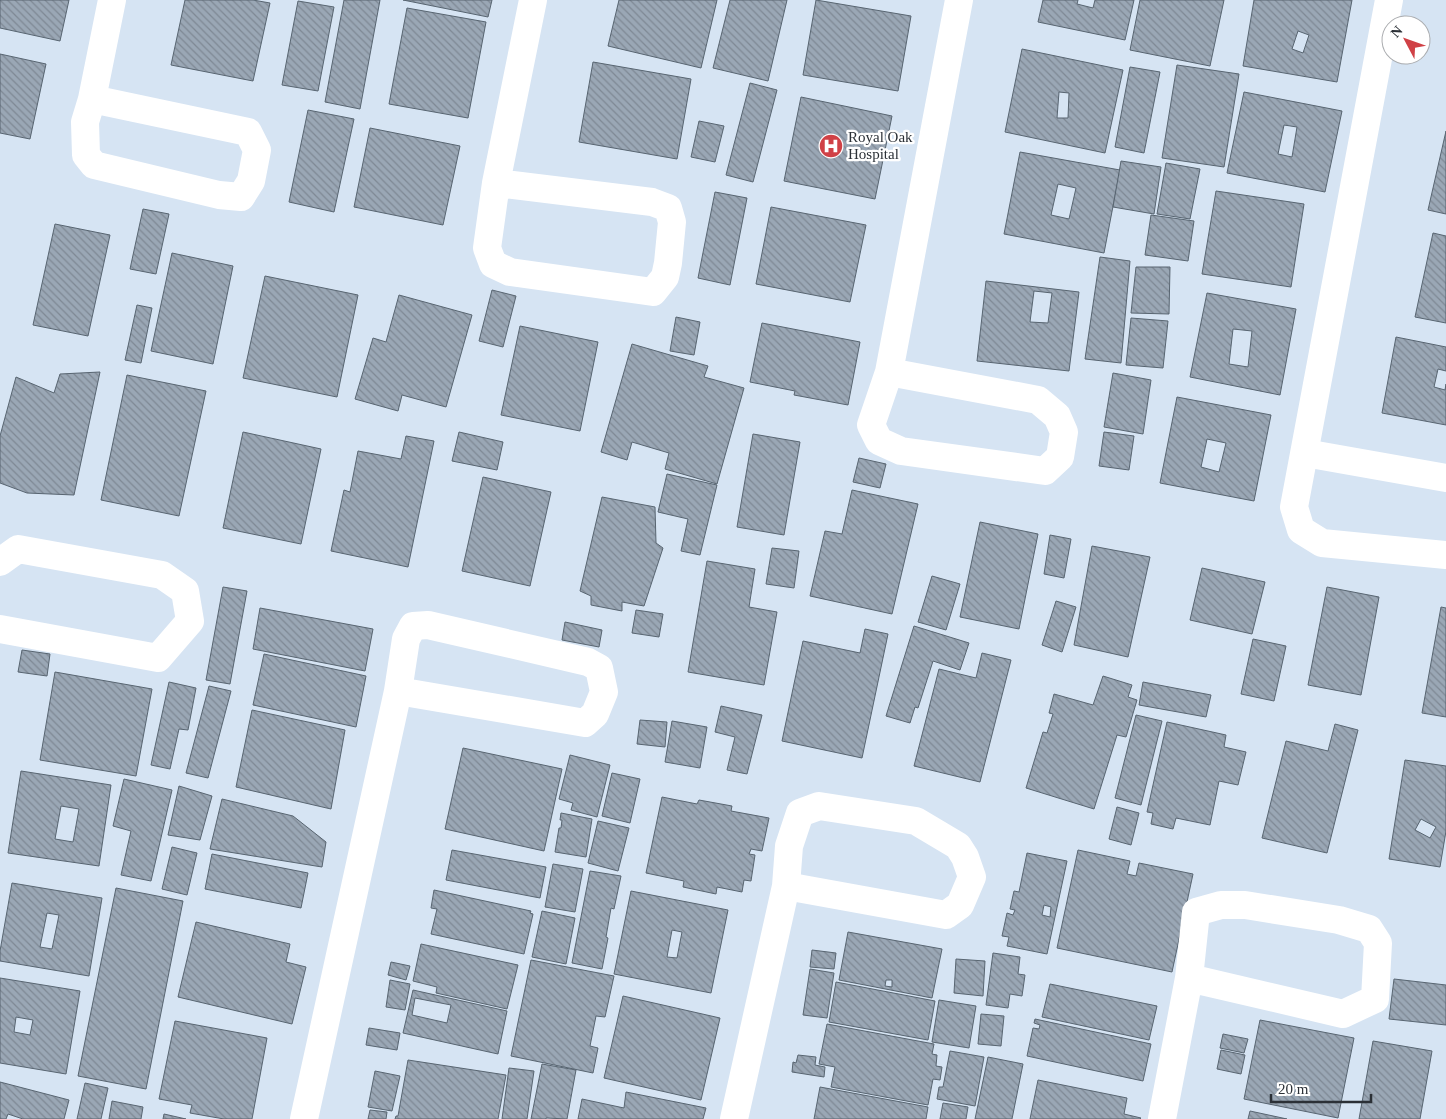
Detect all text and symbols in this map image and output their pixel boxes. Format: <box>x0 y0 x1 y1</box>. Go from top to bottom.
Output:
north arrow <box>1381 15 1431 65</box>
text: N <box>1388 23 1406 41</box>
place label: Royal Oak Hospital <box>848 129 913 162</box>
hospital icon: Royal Oak Hospital <box>818 133 844 159</box>
scale bar <box>1271 1072 1371 1104</box>
text: 20 m <box>1278 1081 1309 1097</box>

